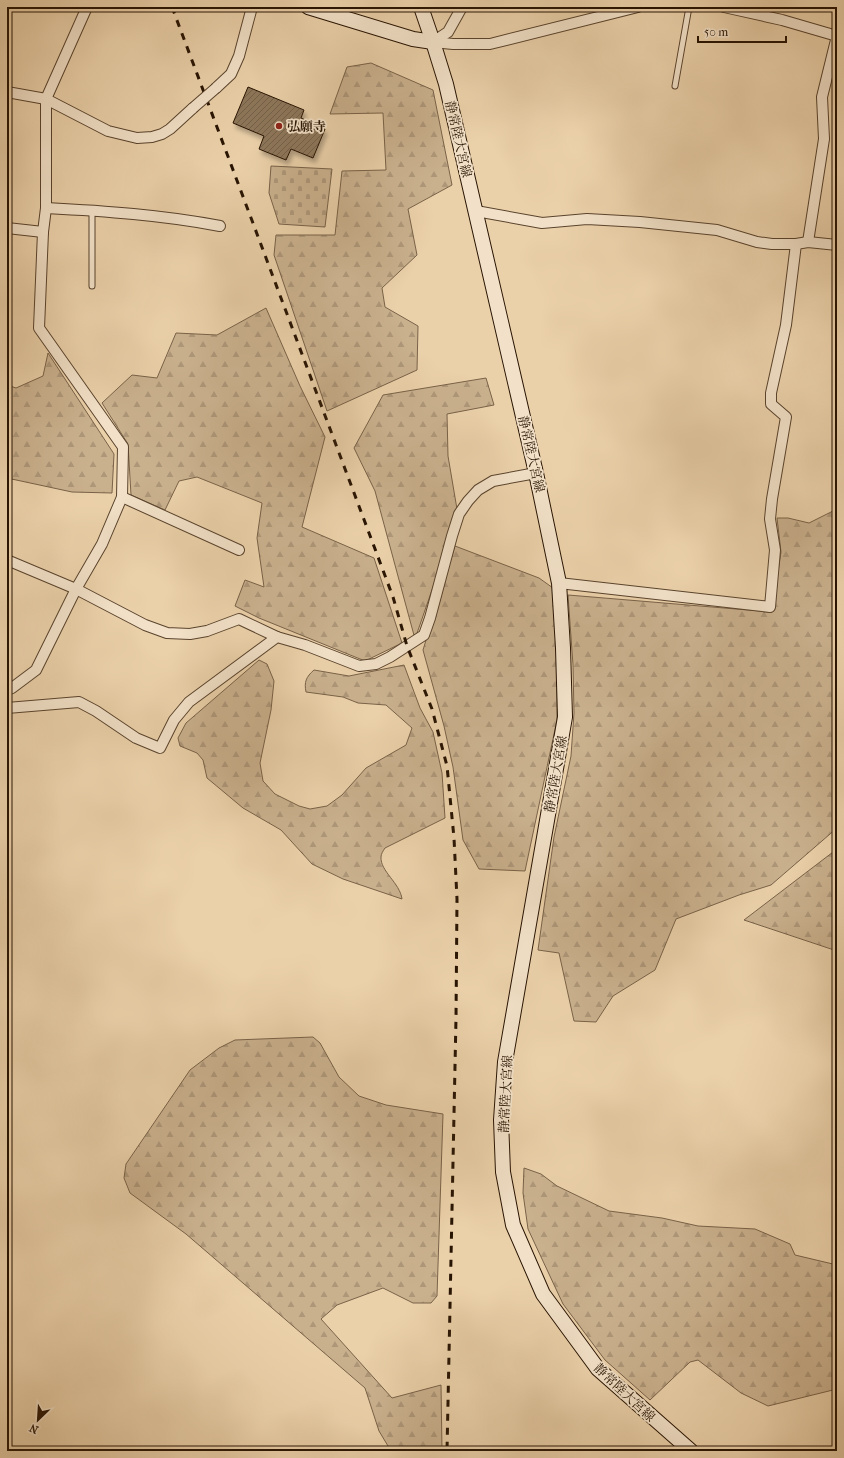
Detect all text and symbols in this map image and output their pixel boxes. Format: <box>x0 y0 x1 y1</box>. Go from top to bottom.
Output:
scale bar <box>698 18 786 44</box>
text: 50 m <box>704 25 728 39</box>
street label: 静常陸大宮線 <box>442 99 475 179</box>
place label: 弘願寺 <box>287 119 326 134</box>
marker: 弘願寺 <box>274 121 284 131</box>
street label: 静常陸大宮線 <box>515 414 548 494</box>
street label: 静常陸大宮線 <box>541 734 570 814</box>
street label: 静常陸大宮線 <box>496 1055 515 1133</box>
street label: 静常陸大宮線 <box>591 1360 658 1424</box>
north arrow <box>18 1400 58 1440</box>
text: N <box>27 1421 41 1436</box>

